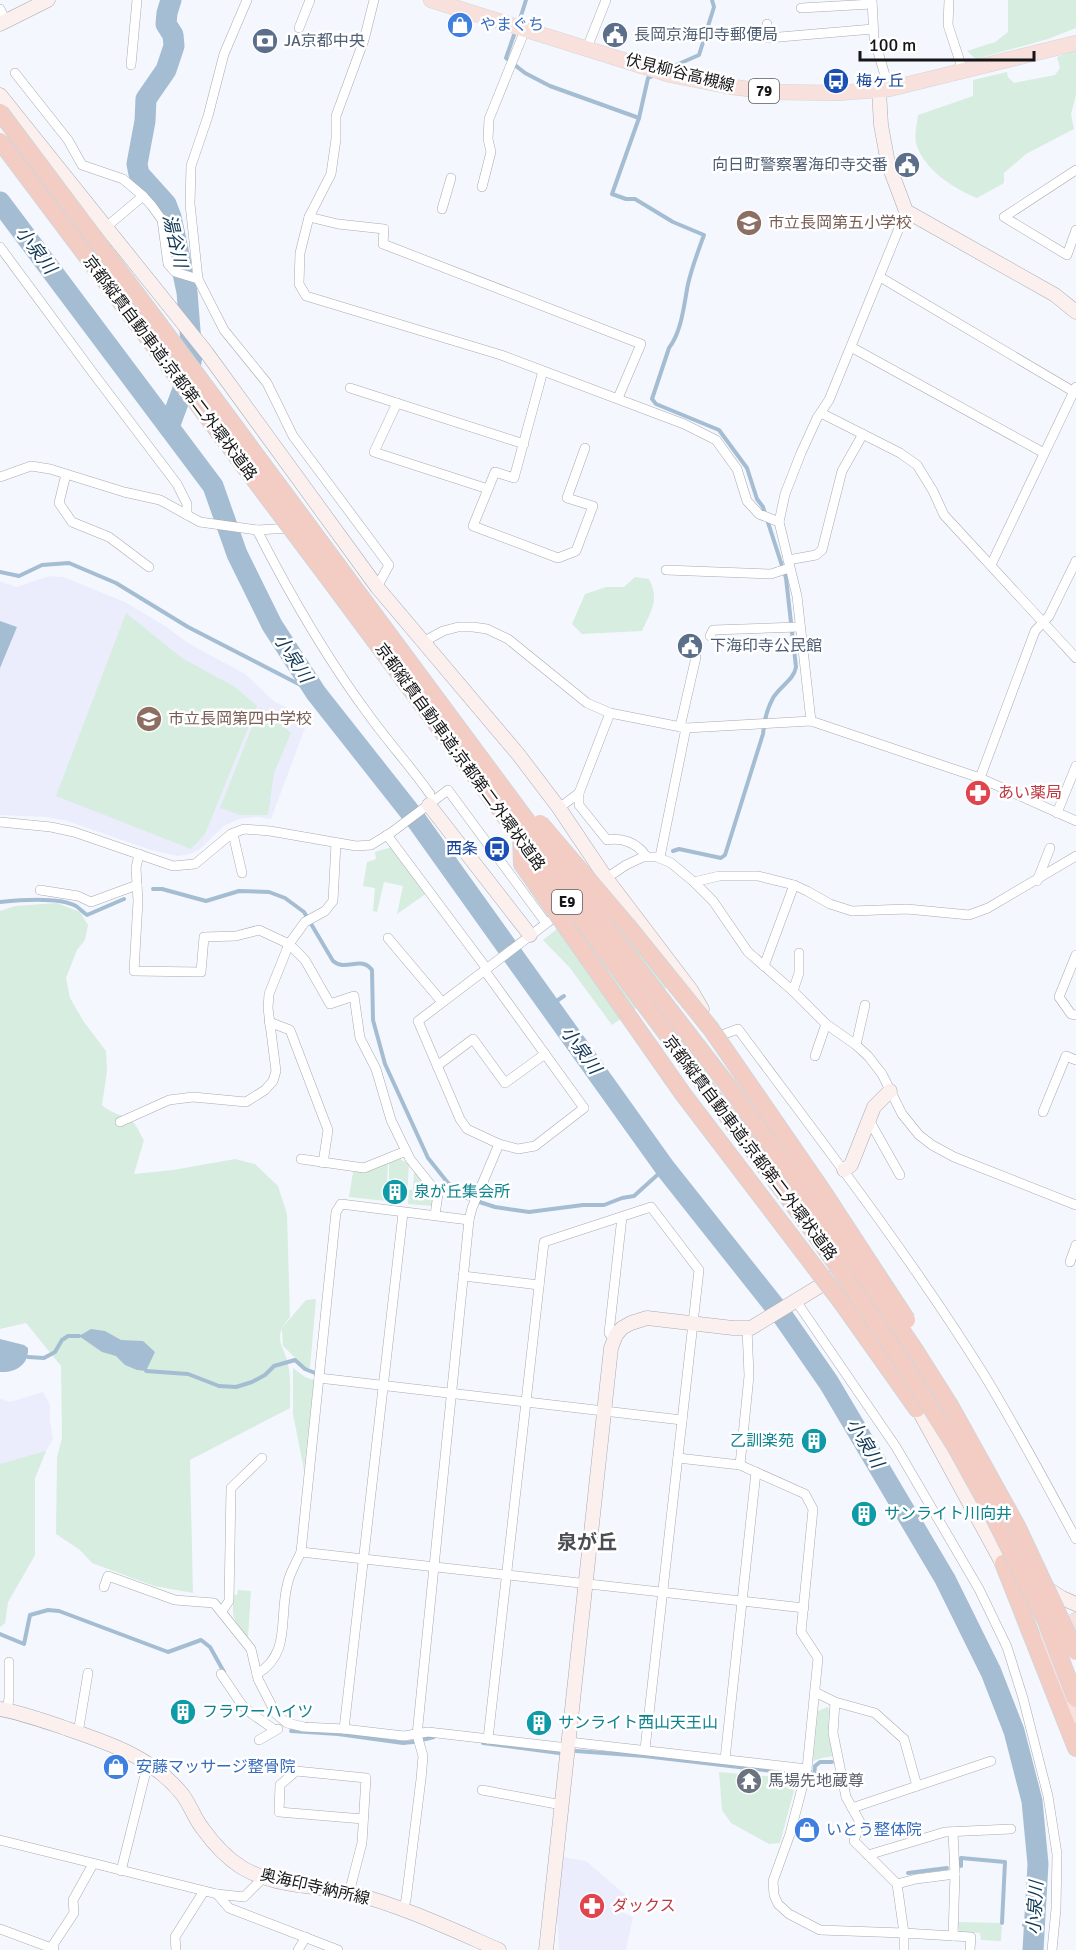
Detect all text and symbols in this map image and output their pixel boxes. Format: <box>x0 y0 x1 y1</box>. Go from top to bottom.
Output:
shop icon: やまぐち <box>445 10 475 40</box>
place label: やまぐち <box>480 15 544 35</box>
public building icon: 長岡京海印寺郵便局 <box>600 20 630 50</box>
scale bar <box>860 24 1034 62</box>
place label: 長岡京海印寺郵便局 <box>634 25 778 45</box>
bank icon: JA京都中央 <box>250 26 280 56</box>
place label: JA京都中央 <box>284 31 365 51</box>
text: 100 m <box>869 34 916 56</box>
street label: 伏見柳谷高槻線 <box>623 50 737 96</box>
bus stop icon: 梅ヶ丘 <box>821 66 851 96</box>
place label: 梅ヶ丘 <box>856 71 904 91</box>
road number: 79 <box>749 79 779 103</box>
public building icon: 向日町警察署海印寺交番 <box>892 150 922 180</box>
place label: 向日町警察署海印寺交番 <box>712 155 888 175</box>
school or university icon: 市立長岡第五小学校 <box>734 208 764 238</box>
water label: 湯谷川 <box>158 212 192 272</box>
place label: 市立長岡第五小学校 <box>768 213 912 233</box>
water label: 小泉川 <box>11 222 62 280</box>
street label: 京都縦貫自動車道;京都第二外環状道路 <box>79 252 261 484</box>
water label: 小泉川 <box>269 629 318 688</box>
public building icon: 下海印寺公民館 <box>675 631 705 661</box>
place label: 下海印寺公民館 <box>710 636 822 656</box>
street label: 京都縦貫自動車道;京都第二外環状道路 <box>371 639 549 875</box>
school or university icon: 市立長岡第四中学校 <box>134 704 164 734</box>
place label: 市立長岡第四中学校 <box>168 709 312 729</box>
pharmacy icon: あい薬局 <box>963 778 993 808</box>
place label: あい薬局 <box>998 783 1062 803</box>
bus stop icon: 西条 <box>482 834 512 864</box>
place label: 西条 <box>446 839 478 859</box>
road number: E9 <box>552 890 582 914</box>
water label: 小泉川 <box>556 1022 607 1080</box>
street label: 京都縦貫自動車道;京都第二外環状道路 <box>659 1032 841 1264</box>
building icon: 泉が丘集会所 <box>380 1177 410 1207</box>
place label: 泉が丘集会所 <box>414 1182 510 1202</box>
water label: 小泉川 <box>842 1414 889 1474</box>
building icon: 乙訓楽苑 <box>799 1426 829 1456</box>
place label: 乙訓楽苑 <box>730 1431 794 1451</box>
building icon: サンライト川向井 <box>849 1499 879 1529</box>
place label: サンライト川向井 <box>884 1504 1012 1524</box>
district label: 泉が丘 <box>557 1530 617 1555</box>
building icon: フラワーハイツ <box>168 1697 198 1727</box>
place label: フラワーハイツ <box>202 1702 313 1722</box>
building icon: サンライト西山天王山 <box>524 1708 554 1738</box>
place label: サンライト西山天王山 <box>558 1713 718 1733</box>
shop icon: 安藤マッサージ整骨院 <box>101 1752 131 1782</box>
place label: 安藤マッサージ整骨院 <box>136 1757 296 1777</box>
temple icon: 馬場先地蔵尊 <box>734 1766 764 1796</box>
place label: 馬場先地蔵尊 <box>768 1771 864 1791</box>
shop icon: いとう整体院 <box>792 1815 822 1845</box>
place label: いとう整体院 <box>826 1820 922 1840</box>
street label: 奥海印寺納所線 <box>258 1865 372 1909</box>
water label: 小泉川 <box>1023 1878 1048 1936</box>
pharmacy icon: ダックス <box>577 1891 607 1921</box>
place label: ダックス <box>612 1896 676 1916</box>

